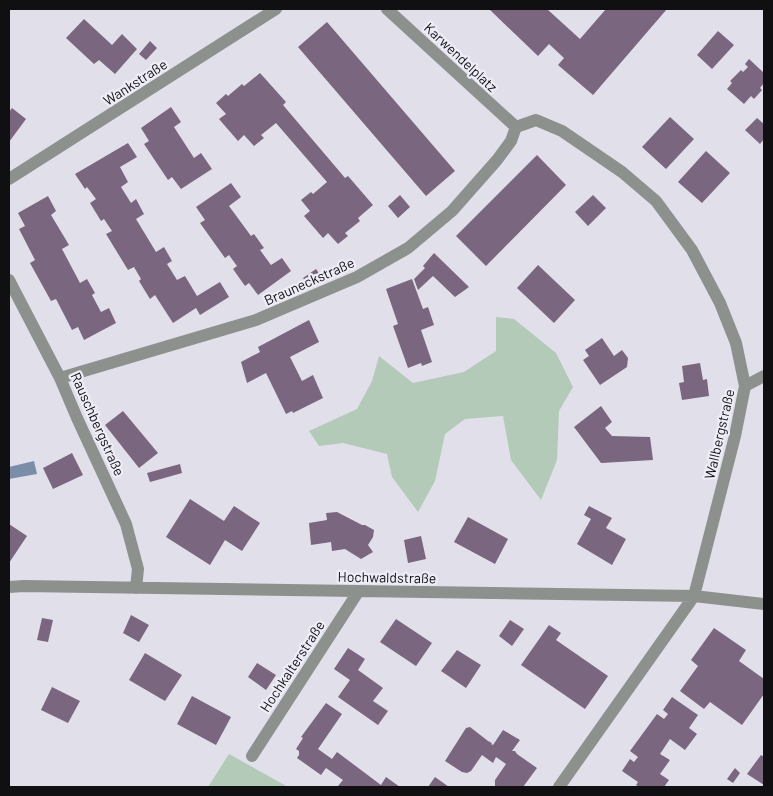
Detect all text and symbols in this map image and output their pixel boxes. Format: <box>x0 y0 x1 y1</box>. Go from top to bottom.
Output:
street label: Karwendelplatz <box>421 19 501 95</box>
street label: Wankstraße <box>100 55 170 109</box>
street label: Brauneckstraße <box>261 254 357 308</box>
street label: Rauschbergstraße <box>68 370 128 478</box>
street label: Wallbergstraße <box>700 387 738 481</box>
street label: Hochwaldstraße <box>337 568 437 586</box>
street label: Hochkalterstraße <box>256 617 328 715</box>

